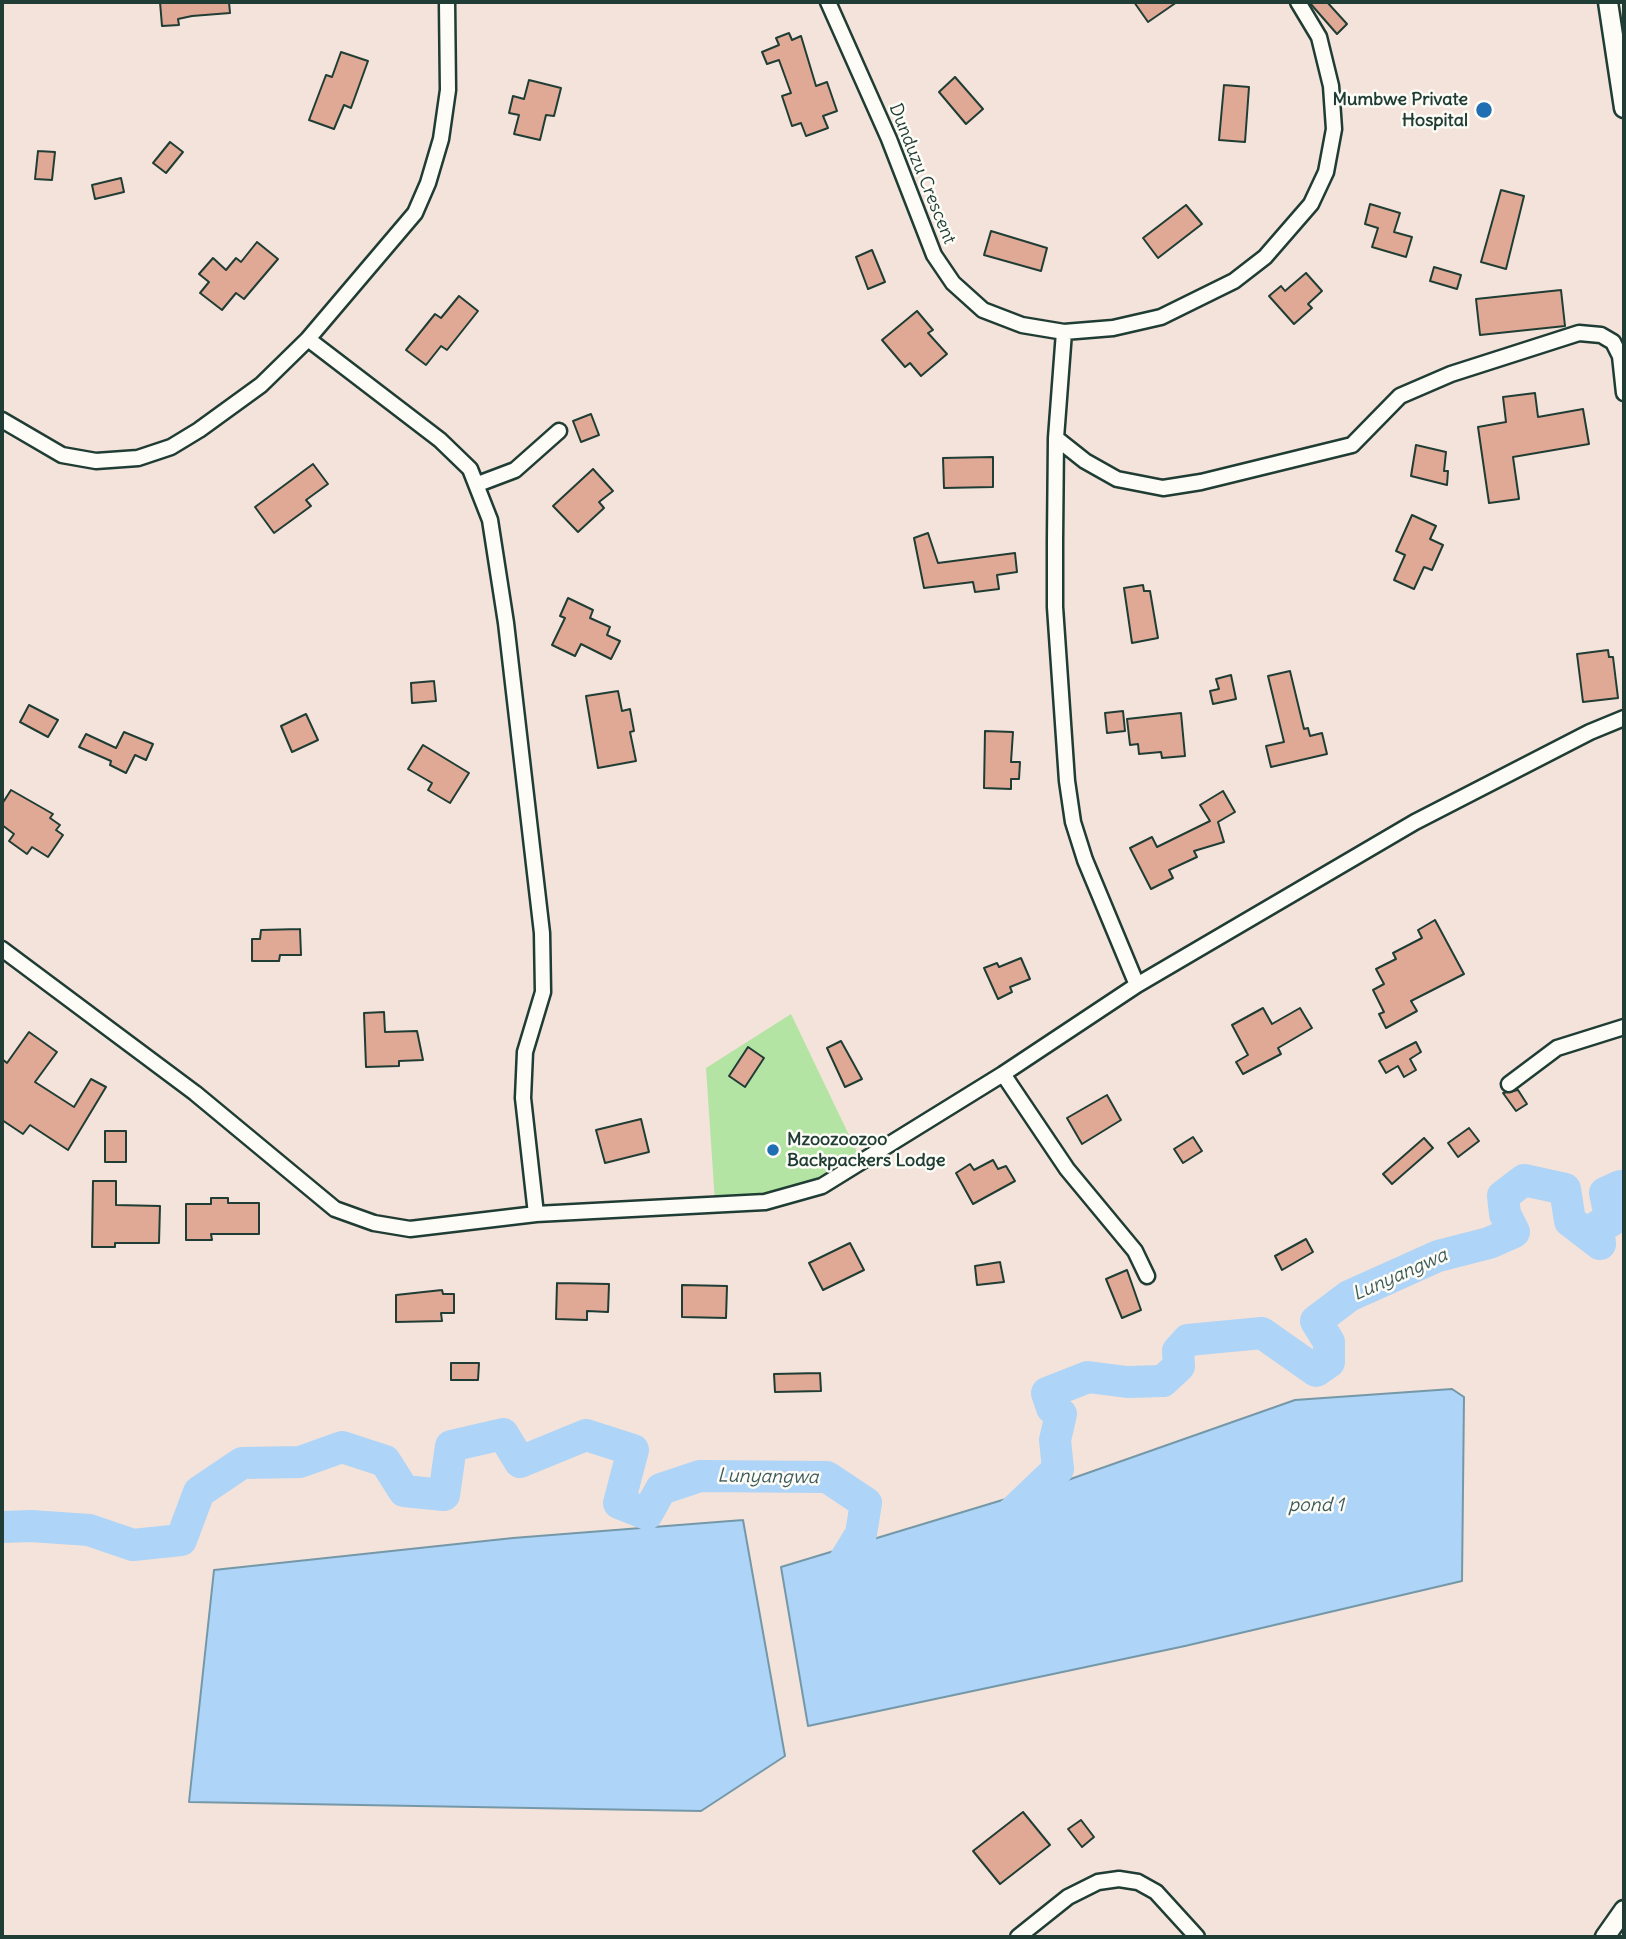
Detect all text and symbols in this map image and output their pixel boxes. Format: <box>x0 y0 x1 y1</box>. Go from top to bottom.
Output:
place label: Mumbwe Private Hospital <box>1332 89 1468 132</box>
marker: Mumbwe Private Hospital <box>1474 100 1494 120</box>
street label: Dunduzu Crescent <box>884 101 960 247</box>
place label: Mzoozoozoo Backpackers Lodge <box>787 1129 946 1172</box>
marker: Mzoozoozoo Backpackers Lodge <box>765 1142 781 1158</box>
water label: Lunyangwa <box>1349 1244 1451 1306</box>
water label: Lunyangwa <box>717 1465 819 1489</box>
water label: pond 1 <box>1288 1495 1344 1517</box>

